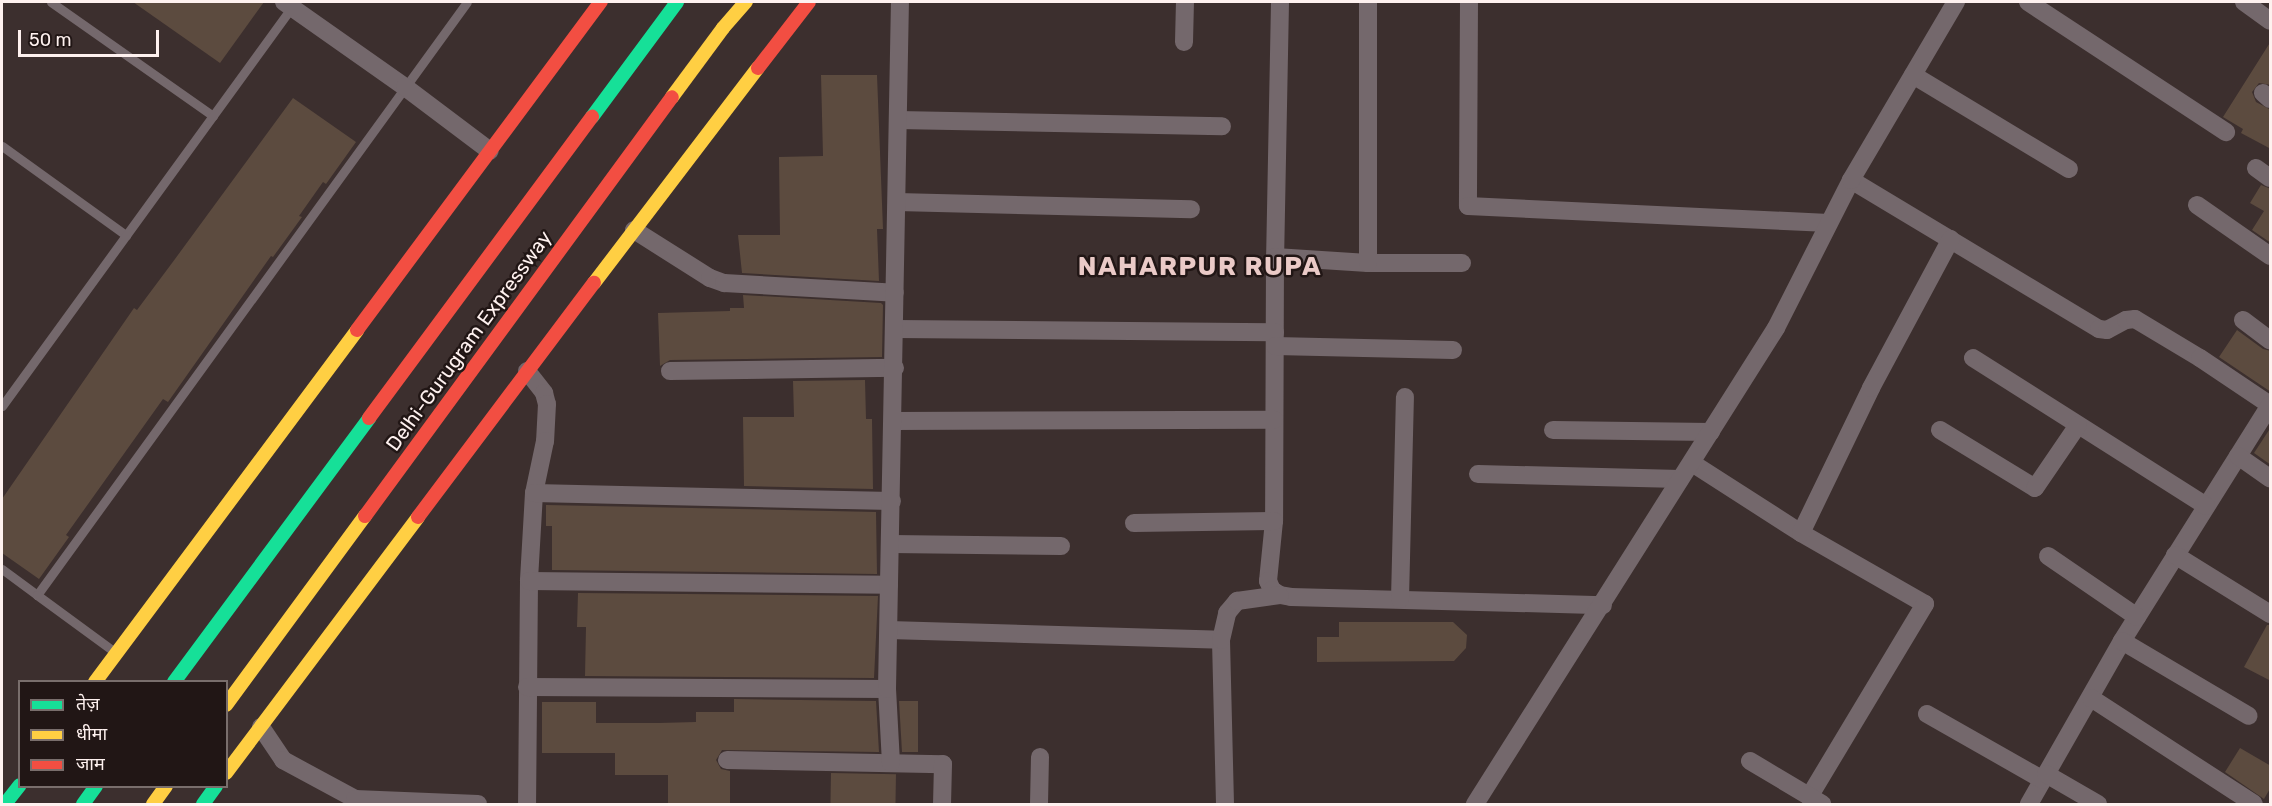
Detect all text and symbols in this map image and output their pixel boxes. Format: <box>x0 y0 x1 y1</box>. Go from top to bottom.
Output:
scale bar <box>21 18 162 56</box>
text: 50 m <box>29 29 72 51</box>
street label: Delhi-Gurugram Expressway <box>381 226 557 456</box>
district label: NAHARPUR RUPA <box>1078 251 1322 283</box>
legend <box>18 680 228 788</box>
text: तेज़ <box>76 693 100 715</box>
text: धीमा <box>76 723 107 745</box>
text: जाम <box>76 753 105 775</box>

